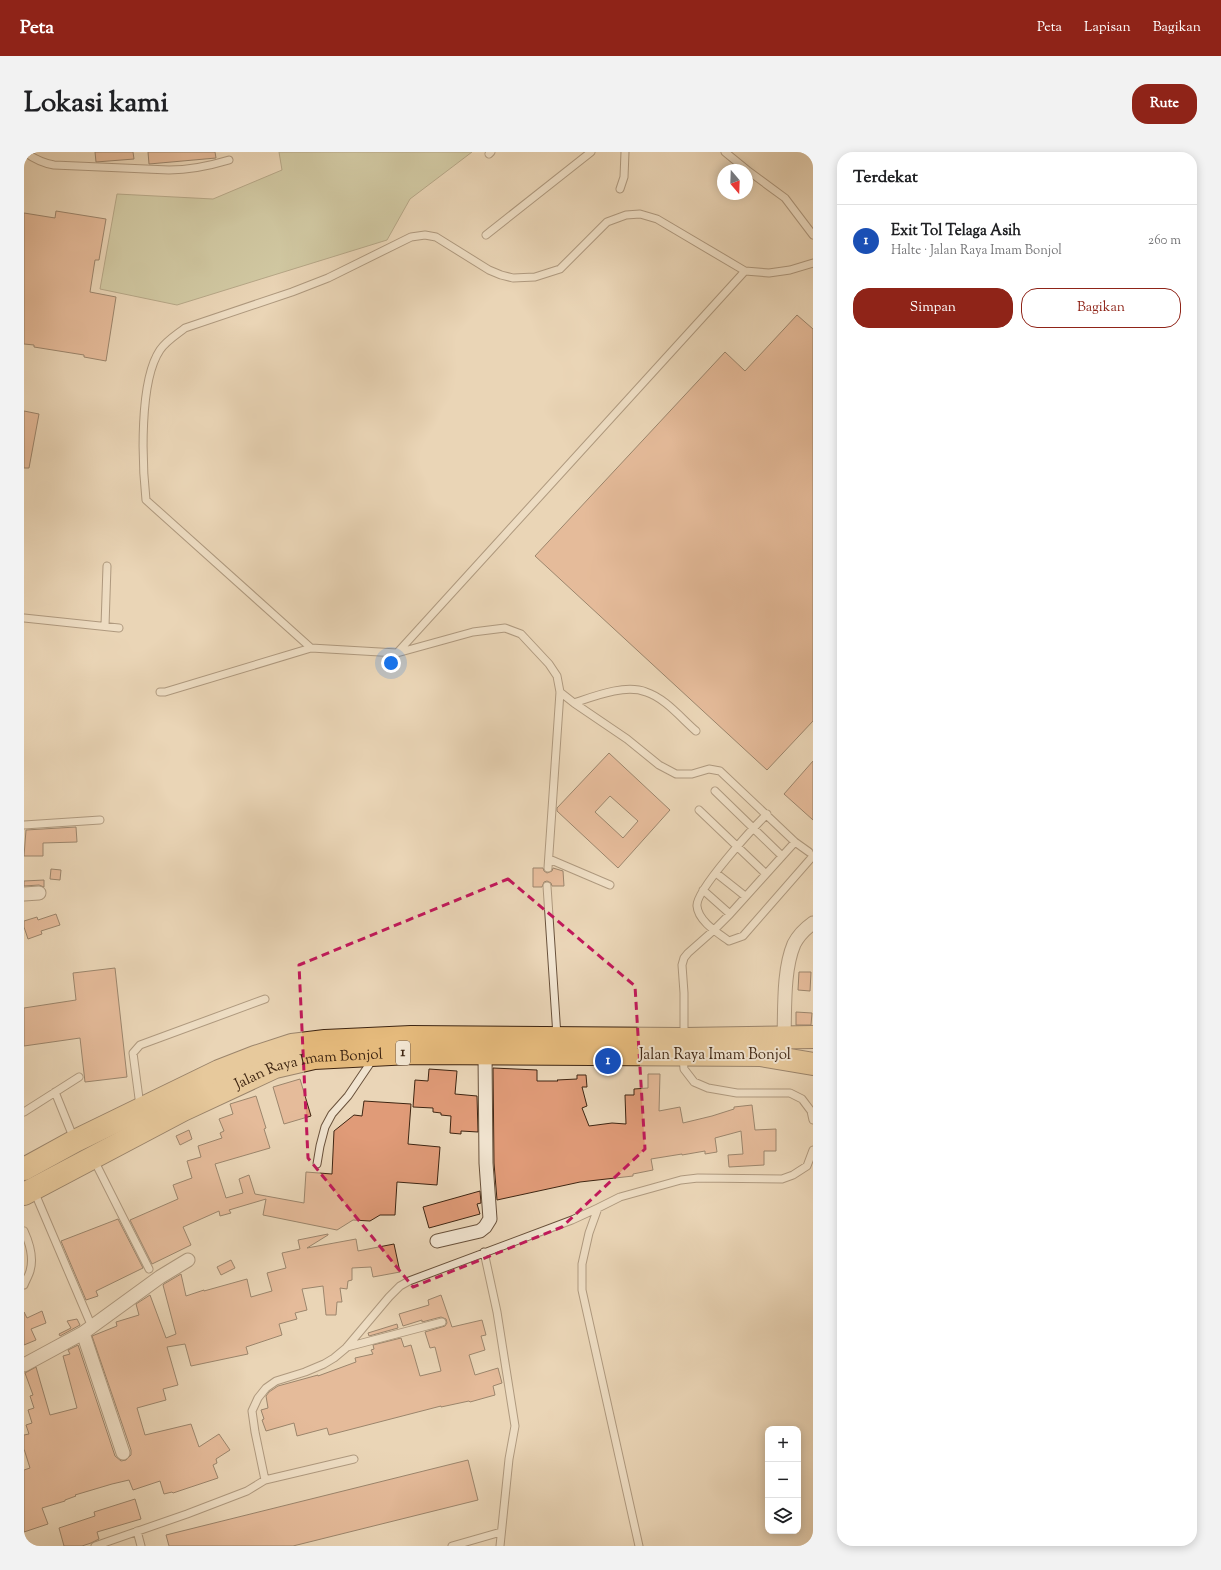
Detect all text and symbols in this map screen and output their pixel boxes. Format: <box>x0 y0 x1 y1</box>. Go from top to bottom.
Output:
text: Peta <box>20 15 54 42</box>
text: Peta <box>1037 18 1062 38</box>
text: Lapisan <box>1084 18 1131 38</box>
text: Bagikan <box>1153 18 1201 38</box>
text: Lokasi kami <box>24 84 168 124</box>
button: Rute <box>1132 84 1197 124</box>
north arrow <box>717 164 753 200</box>
text: Terdekat <box>853 166 918 190</box>
text: Exit Tol Telaga Asih <box>891 221 1021 242</box>
text: 1 <box>864 232 868 250</box>
text: 260 m <box>1148 232 1181 250</box>
text: Halte · Jalan Raya Imam Bonjol <box>891 242 1062 260</box>
button: Simpan <box>853 288 1013 328</box>
button: Bagikan <box>1021 288 1181 328</box>
your location <box>381 653 401 673</box>
road number: 1 <box>396 1041 410 1065</box>
street label: Jalan Raya Imam Bonjol <box>230 1044 383 1095</box>
street label: Jalan Raya Imam Bonjol <box>638 1045 791 1066</box>
pin: 1 <box>595 1046 621 1076</box>
map controls <box>765 1426 801 1534</box>
button: + <box>765 1426 801 1462</box>
button: − <box>765 1462 801 1498</box>
button: layers <box>765 1498 801 1534</box>

